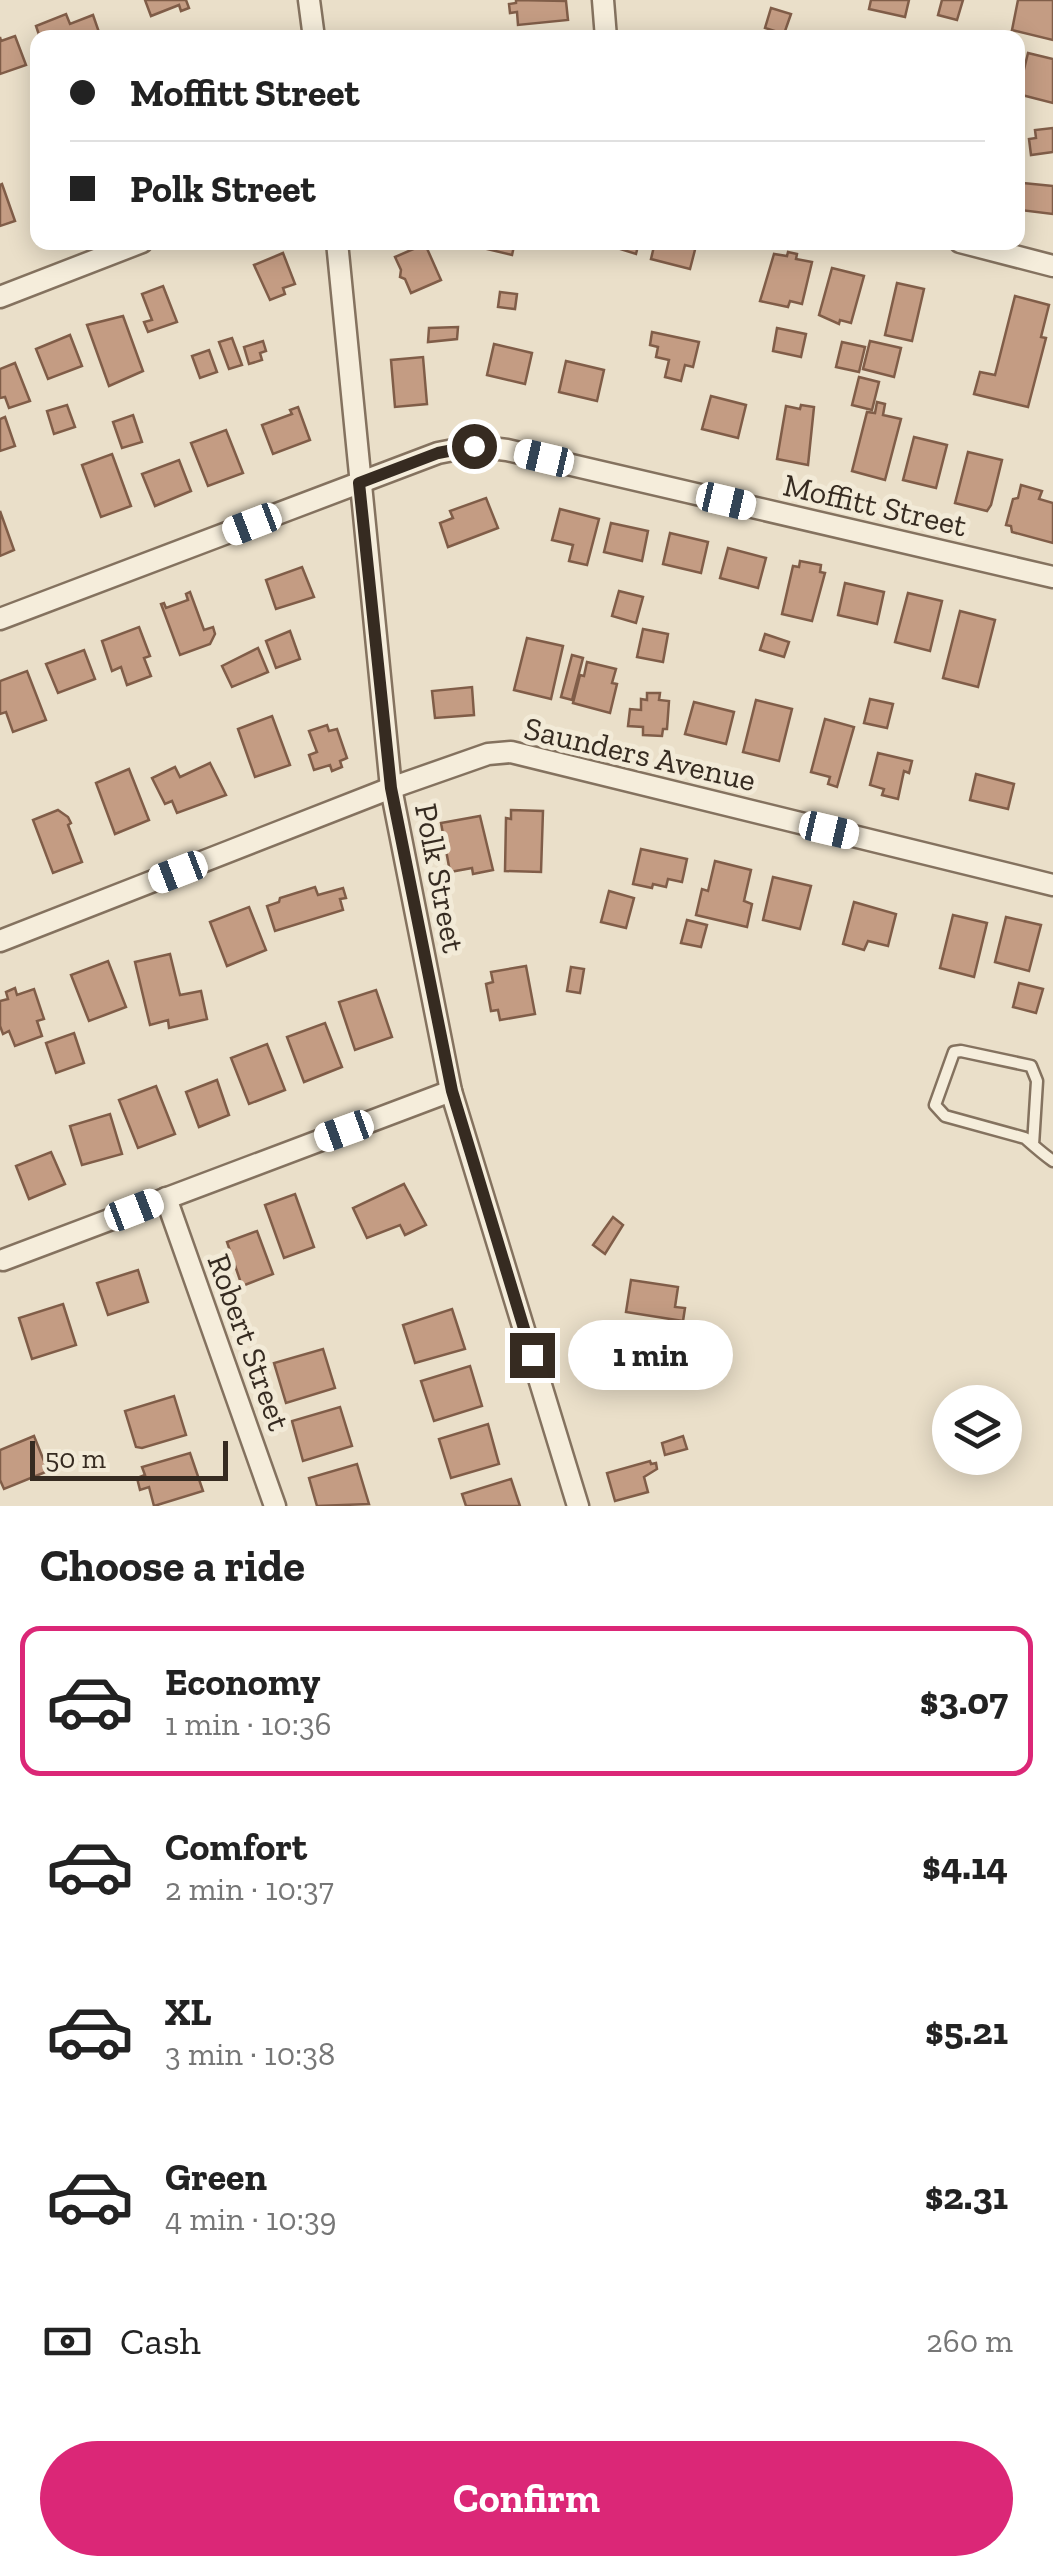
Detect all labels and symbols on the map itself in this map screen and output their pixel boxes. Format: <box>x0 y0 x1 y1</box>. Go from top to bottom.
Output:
route start <box>452 424 497 469</box>
car <box>511 437 577 479</box>
street label: Moffitt Street <box>780 465 970 545</box>
car <box>693 480 759 522</box>
car <box>219 499 285 549</box>
street label: Saunders Avenue <box>520 709 760 799</box>
street label: Polk Street <box>407 800 473 956</box>
car <box>796 809 862 851</box>
car <box>145 847 211 897</box>
car <box>311 1107 377 1155</box>
car <box>101 1185 167 1235</box>
street label: Robert Street <box>200 1249 298 1435</box>
callout: 1 min <box>567 1320 732 1390</box>
route end <box>510 1333 555 1378</box>
scale bar <box>30 1436 228 1481</box>

